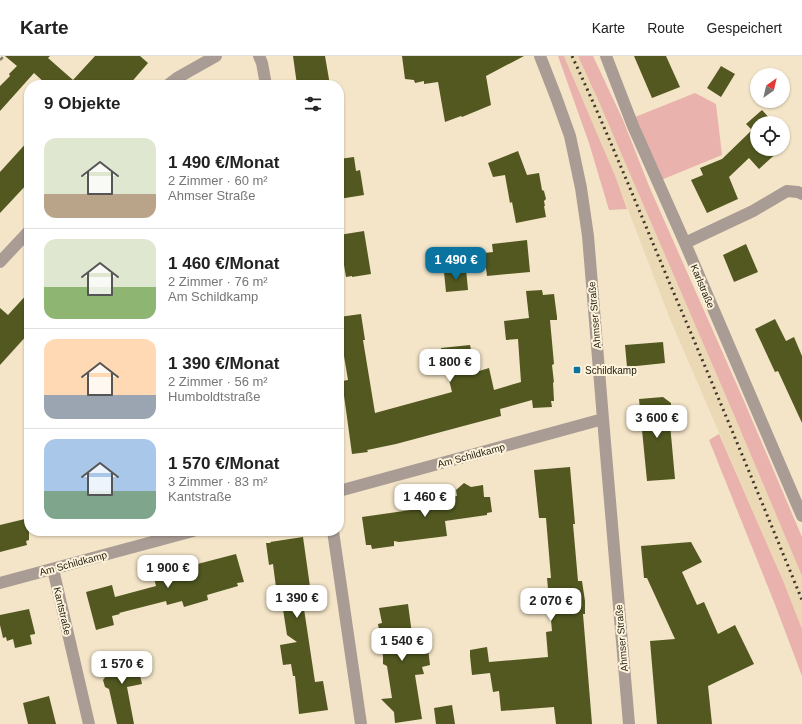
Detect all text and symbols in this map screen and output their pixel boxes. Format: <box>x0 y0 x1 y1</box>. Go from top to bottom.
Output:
text: Karte <box>20 17 69 38</box>
text: Karte <box>592 20 625 36</box>
text: Route <box>647 20 685 36</box>
text: Gespeichert <box>707 20 782 36</box>
north arrow <box>750 68 790 108</box>
map controls <box>750 68 790 156</box>
icon: filters <box>302 93 324 115</box>
text: 9 Objekte <box>44 94 121 113</box>
button: locate <box>750 116 790 156</box>
text: 1 490 €/Monat <box>168 153 280 172</box>
icon: home <box>76 154 124 202</box>
text: 2 Zimmer · 60 m² <box>168 173 268 188</box>
text: Ahmser Straße <box>168 188 255 203</box>
pin: 1 490 € <box>419 247 493 281</box>
text: 1 490 € <box>434 252 478 267</box>
text: 1 460 €/Monat <box>168 254 280 273</box>
icon: home <box>76 255 124 303</box>
street label: Karlstraße <box>688 263 717 310</box>
text: 2 Zimmer · 76 m² <box>168 274 268 289</box>
street label: Ahmser Straße <box>586 281 603 349</box>
text: Am Schildkamp <box>168 289 258 304</box>
pin: 1 800 € <box>413 349 487 383</box>
text: 1 390 €/Monat <box>168 354 280 373</box>
text: 1 800 € <box>428 354 472 369</box>
icon: home <box>76 355 124 403</box>
marker: Schildkamp <box>572 365 582 375</box>
place label: Schildkamp <box>585 365 637 376</box>
text: 2 Zimmer · 56 m² <box>168 374 268 389</box>
text: Humboldtstraße <box>168 389 260 404</box>
pin: 3 600 € <box>620 405 694 439</box>
text: 3 600 € <box>635 410 679 425</box>
street label: Am Schildkamp <box>436 441 507 470</box>
text: 1 570 €/Monat <box>168 454 280 473</box>
icon: home <box>76 455 124 503</box>
text: 3 Zimmer · 83 m² <box>168 474 268 489</box>
pin: 1 460 € <box>388 484 462 518</box>
text: Kantstraße <box>168 489 232 504</box>
text: 1 460 € <box>403 489 447 504</box>
street label: Am Schildkamp <box>38 549 109 578</box>
pin: 1 900 € <box>131 555 205 589</box>
text: 1 900 € <box>146 560 190 575</box>
pin: 1 390 € <box>260 585 334 619</box>
street label: Kantstraße <box>52 586 73 637</box>
pin: 2 070 € <box>514 588 588 622</box>
text: 1 390 € <box>275 590 319 605</box>
text: 2 070 € <box>529 593 573 608</box>
street label: Ahmser Straße <box>613 604 630 672</box>
pin: 1 540 € <box>365 628 439 662</box>
text: 1 540 € <box>380 633 424 648</box>
pin: 1 570 € <box>85 651 159 685</box>
text: 1 570 € <box>100 656 144 671</box>

